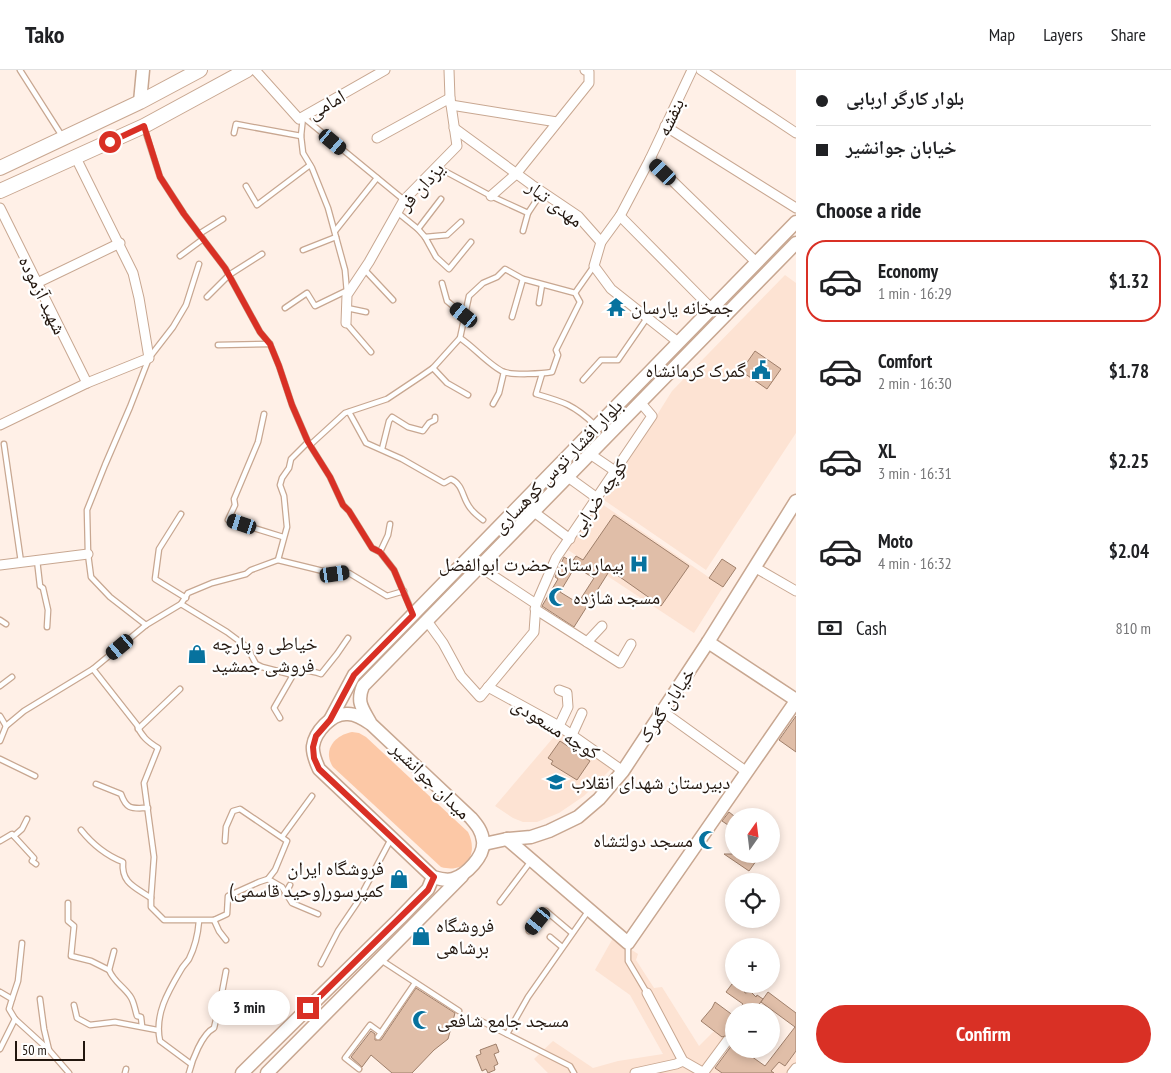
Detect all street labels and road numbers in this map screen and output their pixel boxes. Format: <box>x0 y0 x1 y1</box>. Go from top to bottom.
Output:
street label: امامی <box>303 84 349 124</box>
street label: بنفشه <box>651 94 689 140</box>
street label: یزدان فر <box>392 157 449 216</box>
street label: مهدی تبار <box>521 173 588 232</box>
street label: شهید آزموده <box>14 252 72 338</box>
street label: بلوار افشار توس کوهساری <box>487 394 627 538</box>
street label: کوچه ضرابی <box>564 454 632 540</box>
street label: خیابان گمرک <box>632 663 700 747</box>
street label: کوچه مسعودی <box>508 692 604 764</box>
street label: میدان جوانشیر <box>385 735 476 824</box>

